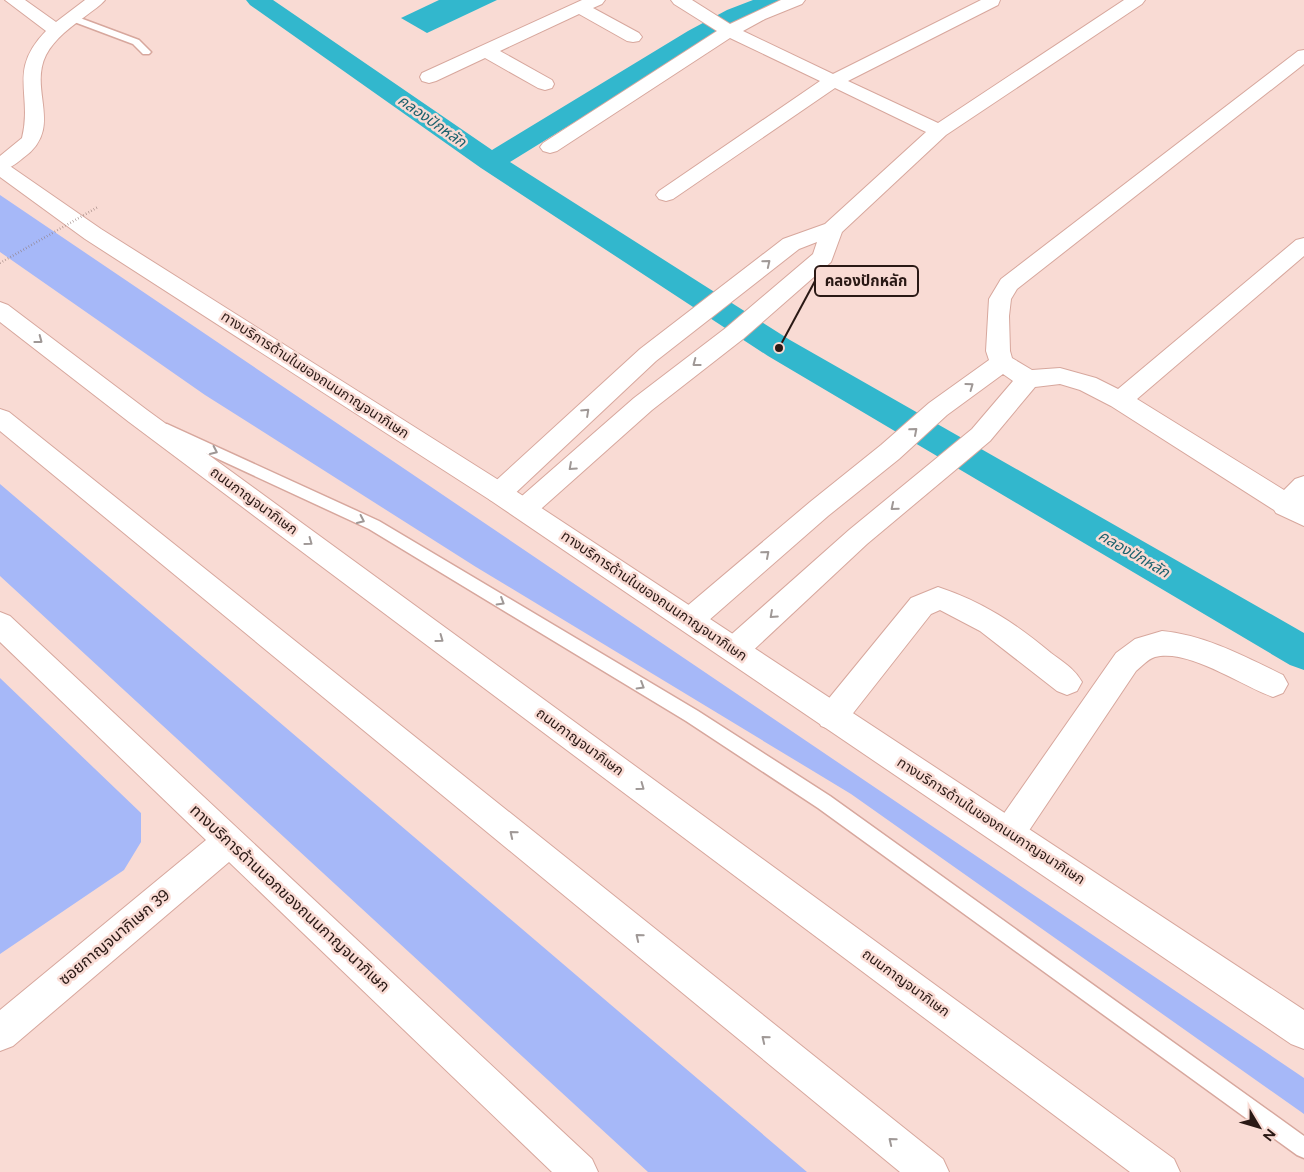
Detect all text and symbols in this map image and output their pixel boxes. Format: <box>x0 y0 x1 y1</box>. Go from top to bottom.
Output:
water label: คลองปักหลัก <box>395 91 470 152</box>
one-way arrow <box>761 261 770 269</box>
callout: คลองปักหลัก <box>815 266 918 296</box>
text: คลองปักหลัก <box>825 272 907 290</box>
street label: ทางบริการด้านในของถนนกาญจนาภิเษก <box>218 308 412 442</box>
one-way arrow <box>33 334 43 343</box>
one-way arrow <box>692 357 702 366</box>
one-way arrow <box>965 383 974 392</box>
one-way arrow <box>580 409 589 418</box>
one-way arrow <box>909 427 918 436</box>
one-way arrow <box>209 445 218 455</box>
one-way arrow <box>568 461 577 470</box>
street label: ถนนกาญจนาภิเษก <box>207 464 301 538</box>
one-way arrow <box>891 502 900 510</box>
one-way arrow <box>356 513 365 524</box>
water label: คลองปักหลัก <box>1095 526 1174 582</box>
street label: ทางบริการด้านในของถนนกาญจนาภิเษก <box>558 527 750 665</box>
one-way arrow <box>303 536 313 545</box>
one-way arrow <box>761 551 770 560</box>
one-way arrow <box>496 596 505 606</box>
one-way arrow <box>769 609 778 618</box>
one-way arrow <box>434 633 443 641</box>
one-way arrow <box>635 679 644 689</box>
street label: ถนนกาญจนาภิเษก <box>533 705 627 779</box>
street label: ทางบริการด้านในของถนนกาญจนาภิเษก <box>894 754 1088 888</box>
one-way arrow <box>635 781 645 790</box>
street label: ทางบริการด้านนอกของถนนกาญจนาภิเษก <box>186 800 394 996</box>
one-way arrow <box>510 832 519 840</box>
street label: ซอยกาญจนาภิเษก 39 <box>55 885 173 989</box>
one-way arrow <box>636 934 645 942</box>
street label: ถนนกาญจนาภิเษก <box>859 946 953 1020</box>
one-way arrow <box>762 1035 771 1044</box>
north arrow <box>1234 1102 1284 1152</box>
text: N <box>1259 1125 1279 1144</box>
one-way arrow <box>888 1138 897 1147</box>

